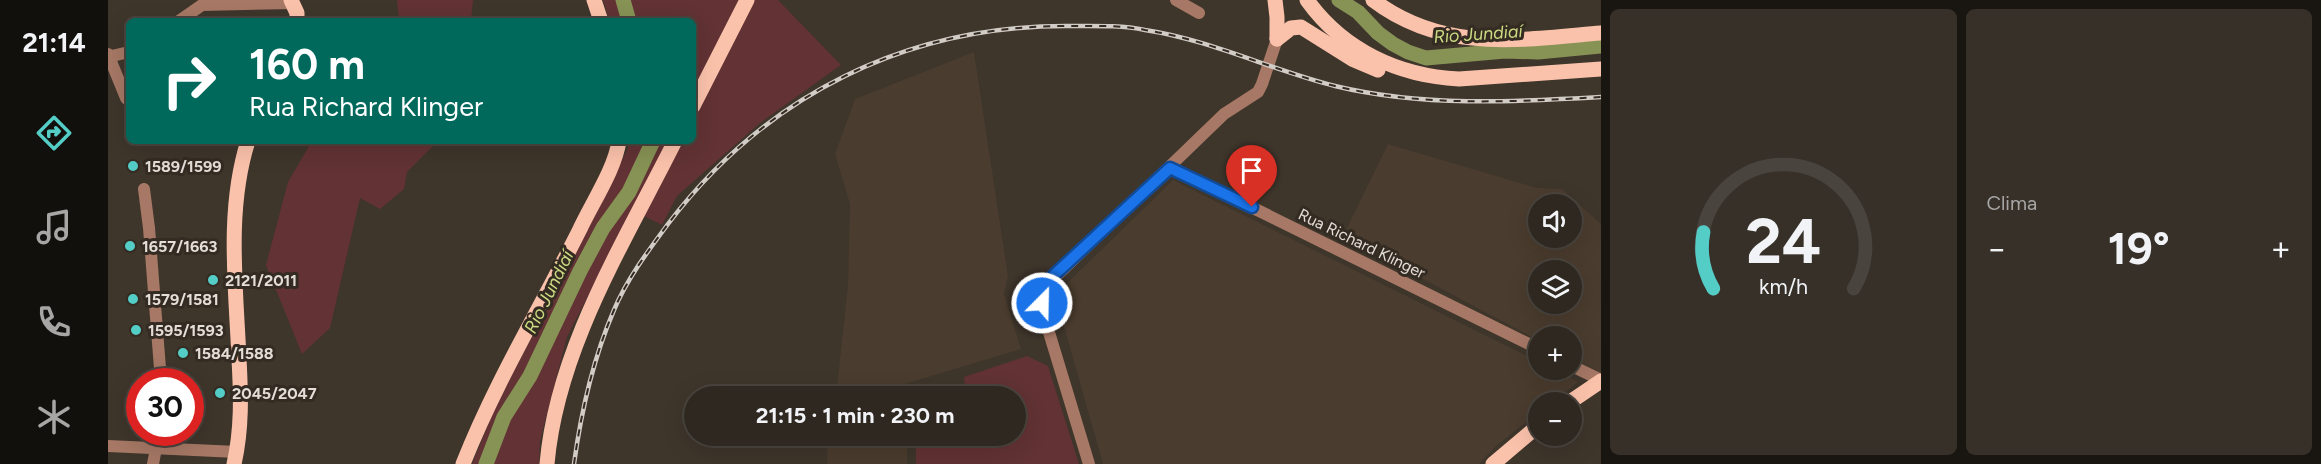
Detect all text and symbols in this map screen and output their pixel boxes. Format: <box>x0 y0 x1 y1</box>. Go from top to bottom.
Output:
water label: Rio Jundiaí <box>1433 20 1526 48</box>
text: 21:14 <box>22 26 86 59</box>
text: 160 m <box>249 39 365 90</box>
icon: right <box>150 42 228 120</box>
text: Rua Richard Klinger <box>249 90 483 123</box>
icon: directions <box>33 112 75 154</box>
pin <box>1226 145 1277 207</box>
icon: arrive <box>1235 154 1268 187</box>
place label: 1589/1599 <box>145 157 222 176</box>
marker: 1589/1599 <box>126 159 140 173</box>
text: Clima <box>1987 191 2037 215</box>
map controls <box>1528 194 1582 446</box>
button: sound <box>1528 194 1582 248</box>
text: 24 <box>1745 204 1821 279</box>
street label: Rua Richard Klinger <box>1295 205 1429 283</box>
icon: music <box>33 206 75 248</box>
text: 19° <box>2108 221 2170 275</box>
text: − <box>1987 229 2007 268</box>
text: + <box>2270 229 2291 268</box>
place label: 1657/1663 <box>142 237 217 256</box>
marker: 1657/1663 <box>123 239 137 253</box>
water label: Rio Jundiaí <box>520 245 580 337</box>
button: layers <box>1528 260 1582 314</box>
place label: 2121/2011 <box>225 271 297 290</box>
position arrow <box>1010 271 1074 335</box>
marker: 2121/2011 <box>206 273 220 287</box>
text: km/h <box>1759 274 1808 299</box>
place label: 1579/1581 <box>145 290 219 309</box>
marker: 1579/1581 <box>126 292 140 306</box>
icon: phone <box>33 301 75 343</box>
place label: 1595/1593 <box>148 321 224 340</box>
marker: 1595/1593 <box>129 323 143 337</box>
button: + <box>1528 326 1582 380</box>
place label: 1584/1588 <box>195 344 274 363</box>
marker: 1584/1588 <box>176 346 190 360</box>
speed limit sign: 30 <box>126 368 204 446</box>
place label: 2045/2047 <box>232 384 317 403</box>
marker: 2045/2047 <box>213 386 227 400</box>
button: − <box>1528 392 1582 446</box>
icon: climate <box>33 396 75 438</box>
text: 21:15 · 1 min · 230 m <box>756 402 954 429</box>

